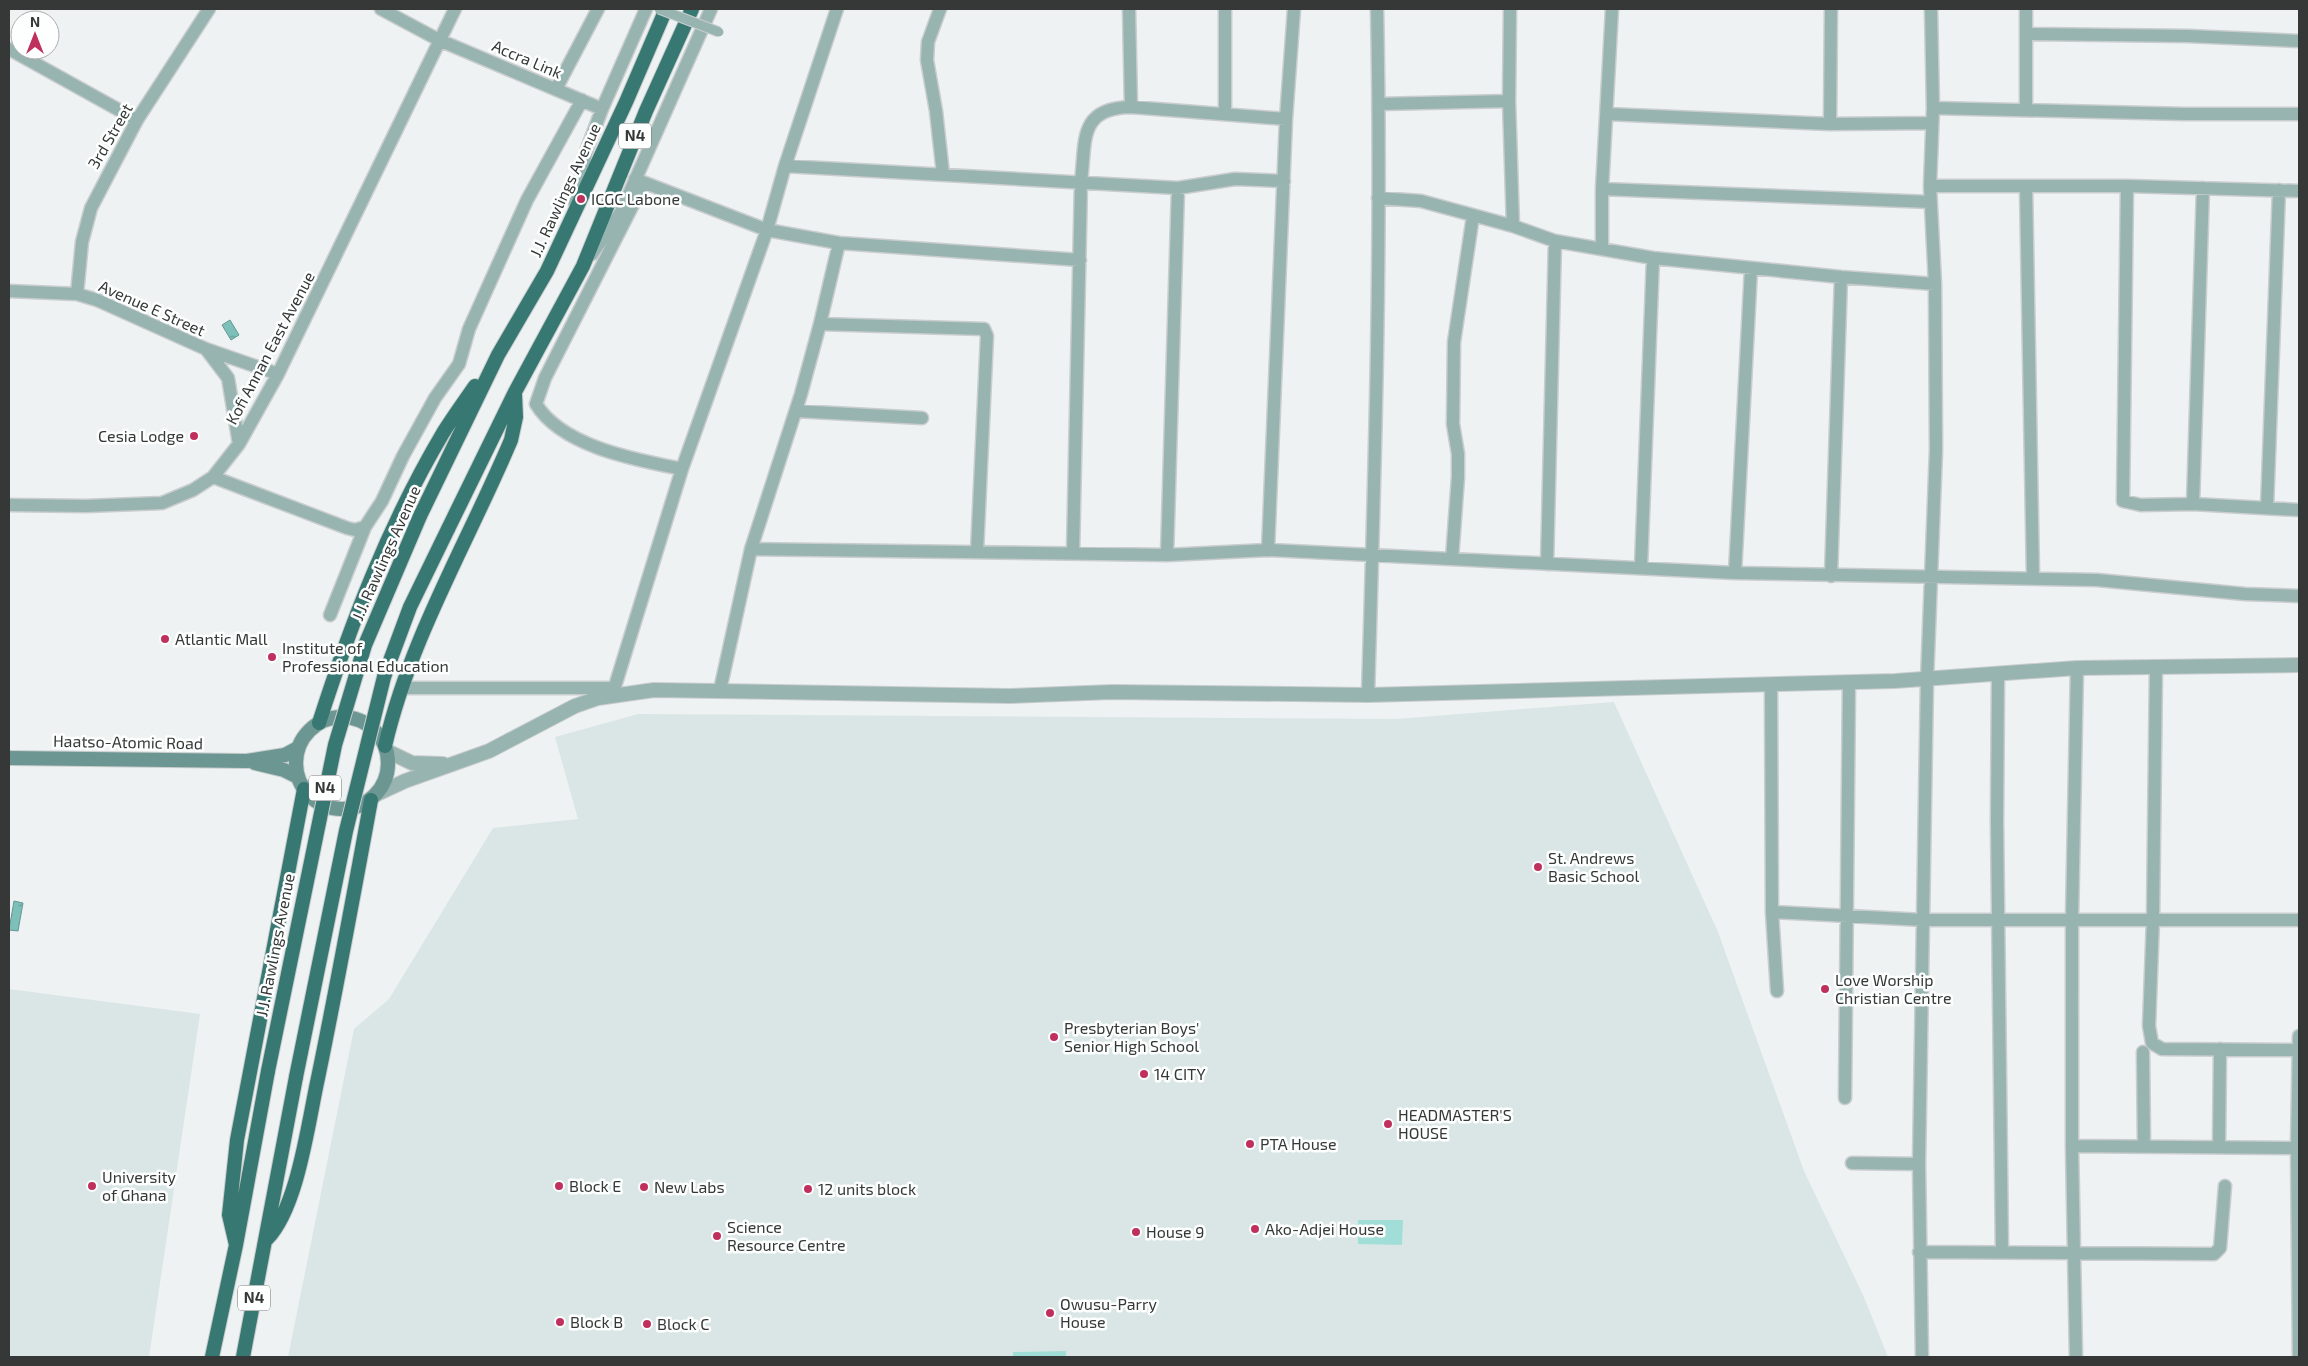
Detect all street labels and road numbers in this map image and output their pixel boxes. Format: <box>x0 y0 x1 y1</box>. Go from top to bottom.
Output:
street label: Accra Link <box>489 35 565 82</box>
street label: 3rd Street <box>83 100 136 172</box>
street label: J.J. Rawlings Avenue <box>525 120 604 260</box>
road number: N4 <box>619 124 651 148</box>
street label: Kofi Annan East Avenue <box>221 268 318 427</box>
street label: Avenue E Street <box>96 276 208 339</box>
street label: J.J. Rawlings Avenue <box>347 482 424 623</box>
street label: Haatso-Atomic Road <box>53 731 203 752</box>
road number: N4 <box>309 776 341 800</box>
street label: J.J. Rawlings Avenue <box>251 872 298 1018</box>
road number: N4 <box>238 1286 270 1310</box>

